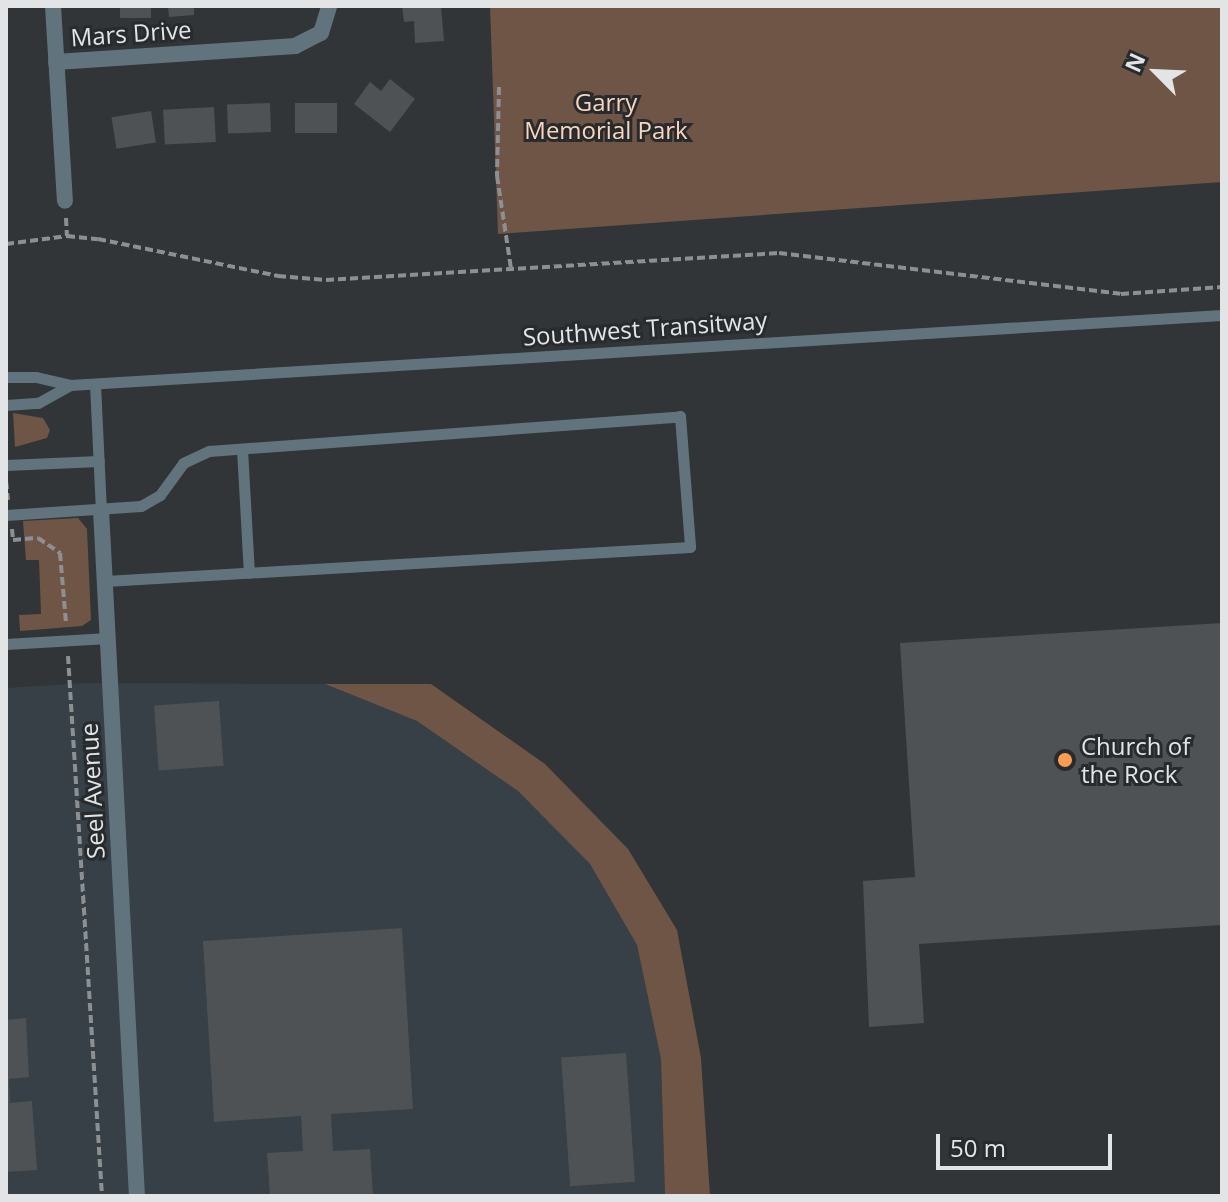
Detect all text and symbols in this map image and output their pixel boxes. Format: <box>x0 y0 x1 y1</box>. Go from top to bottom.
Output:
street label: Mars Drive <box>70 14 192 52</box>
north arrow <box>1116 32 1196 112</box>
text: N <box>1117 48 1151 77</box>
park label: Garry Memorial Park <box>524 88 688 144</box>
street label: Southwest Transitway <box>522 305 768 351</box>
street label: Seel Avenue <box>74 722 110 860</box>
place label: Church of the Rock <box>1081 732 1190 788</box>
marker: Church of the Rock <box>1056 751 1074 769</box>
scale bar <box>940 1118 1116 1168</box>
text: 50 m <box>950 1131 1006 1164</box>

